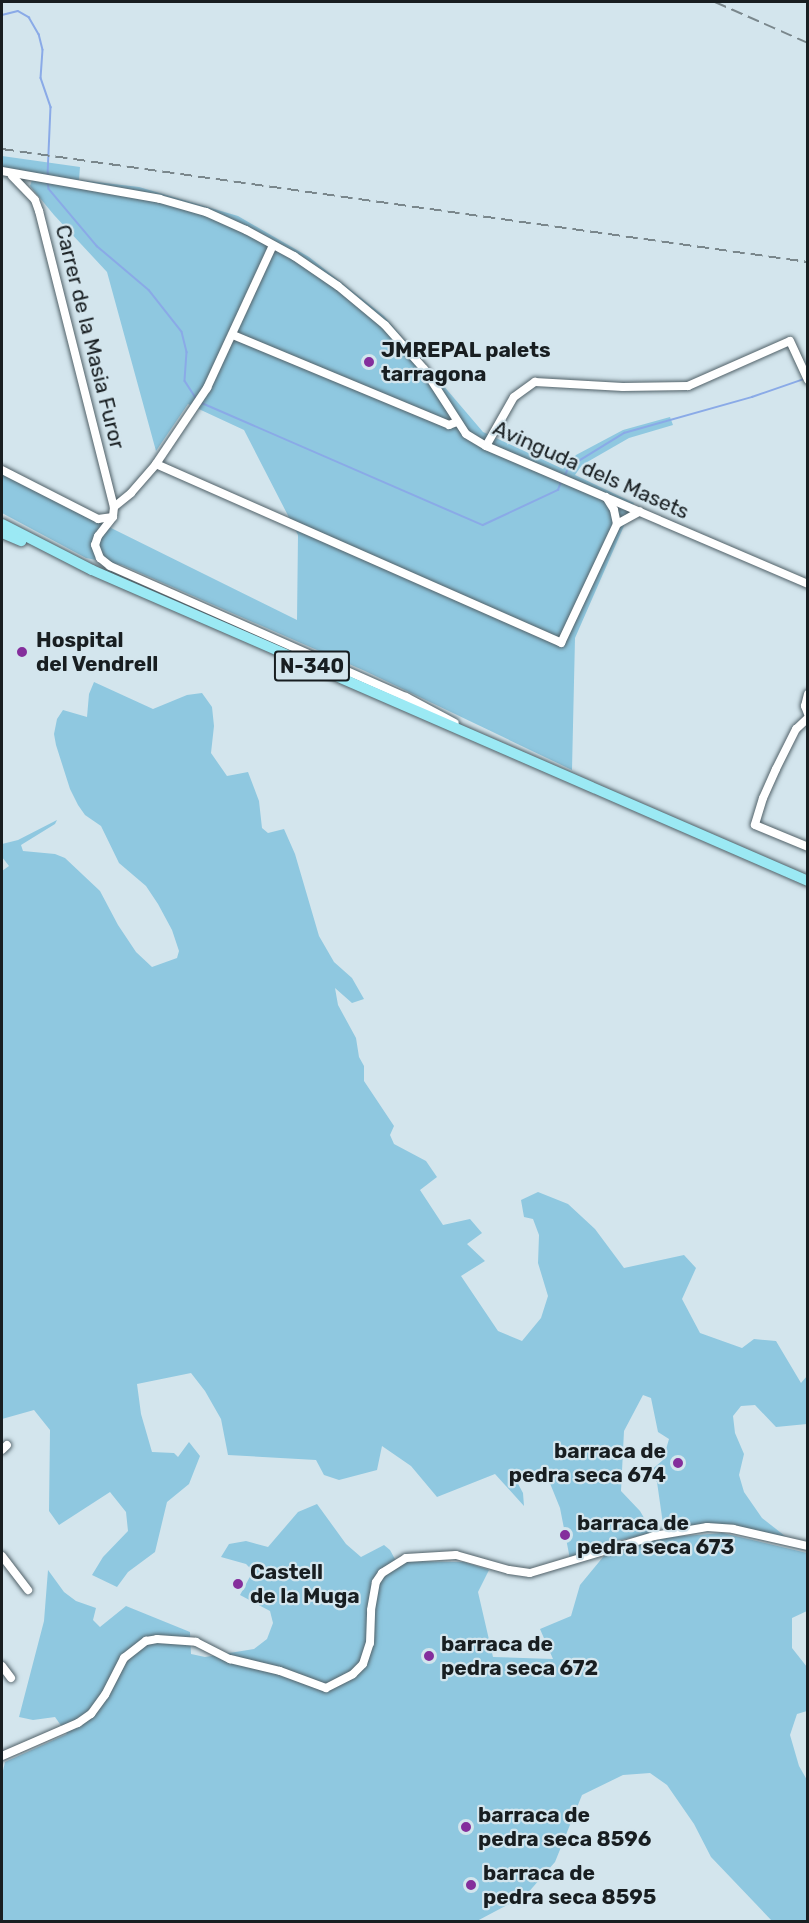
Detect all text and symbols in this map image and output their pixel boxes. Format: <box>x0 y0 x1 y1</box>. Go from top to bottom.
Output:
street label: Carrer de la Masia Furor <box>50 222 130 452</box>
place label: JMREPAL palets tarragona <box>381 337 551 387</box>
marker: JMREPAL palets tarragona <box>362 355 376 369</box>
street label: Avinguda dels Masets <box>489 415 693 525</box>
place label: Hospital del Vendrell <box>36 627 159 677</box>
marker: Hospital del Vendrell <box>13 643 31 661</box>
road number: N-340 <box>273 649 351 683</box>
place label: barraca de pedra seca 674 <box>509 1438 666 1488</box>
marker: barraca de pedra seca 674 <box>671 1456 685 1470</box>
place label: barraca de pedra seca 673 <box>577 1510 734 1560</box>
marker: barraca de pedra seca 673 <box>558 1528 572 1542</box>
place label: Castell de la Muga <box>250 1559 360 1609</box>
marker: Castell de la Muga <box>231 1577 245 1591</box>
place label: barraca de pedra seca 672 <box>441 1631 598 1681</box>
marker: barraca de pedra seca 672 <box>422 1649 436 1663</box>
place label: barraca de pedra seca 8596 <box>478 1802 651 1852</box>
marker: barraca de pedra seca 8596 <box>459 1820 473 1834</box>
place label: barraca de pedra seca 8595 <box>483 1860 656 1910</box>
marker: barraca de pedra seca 8595 <box>464 1878 478 1892</box>

